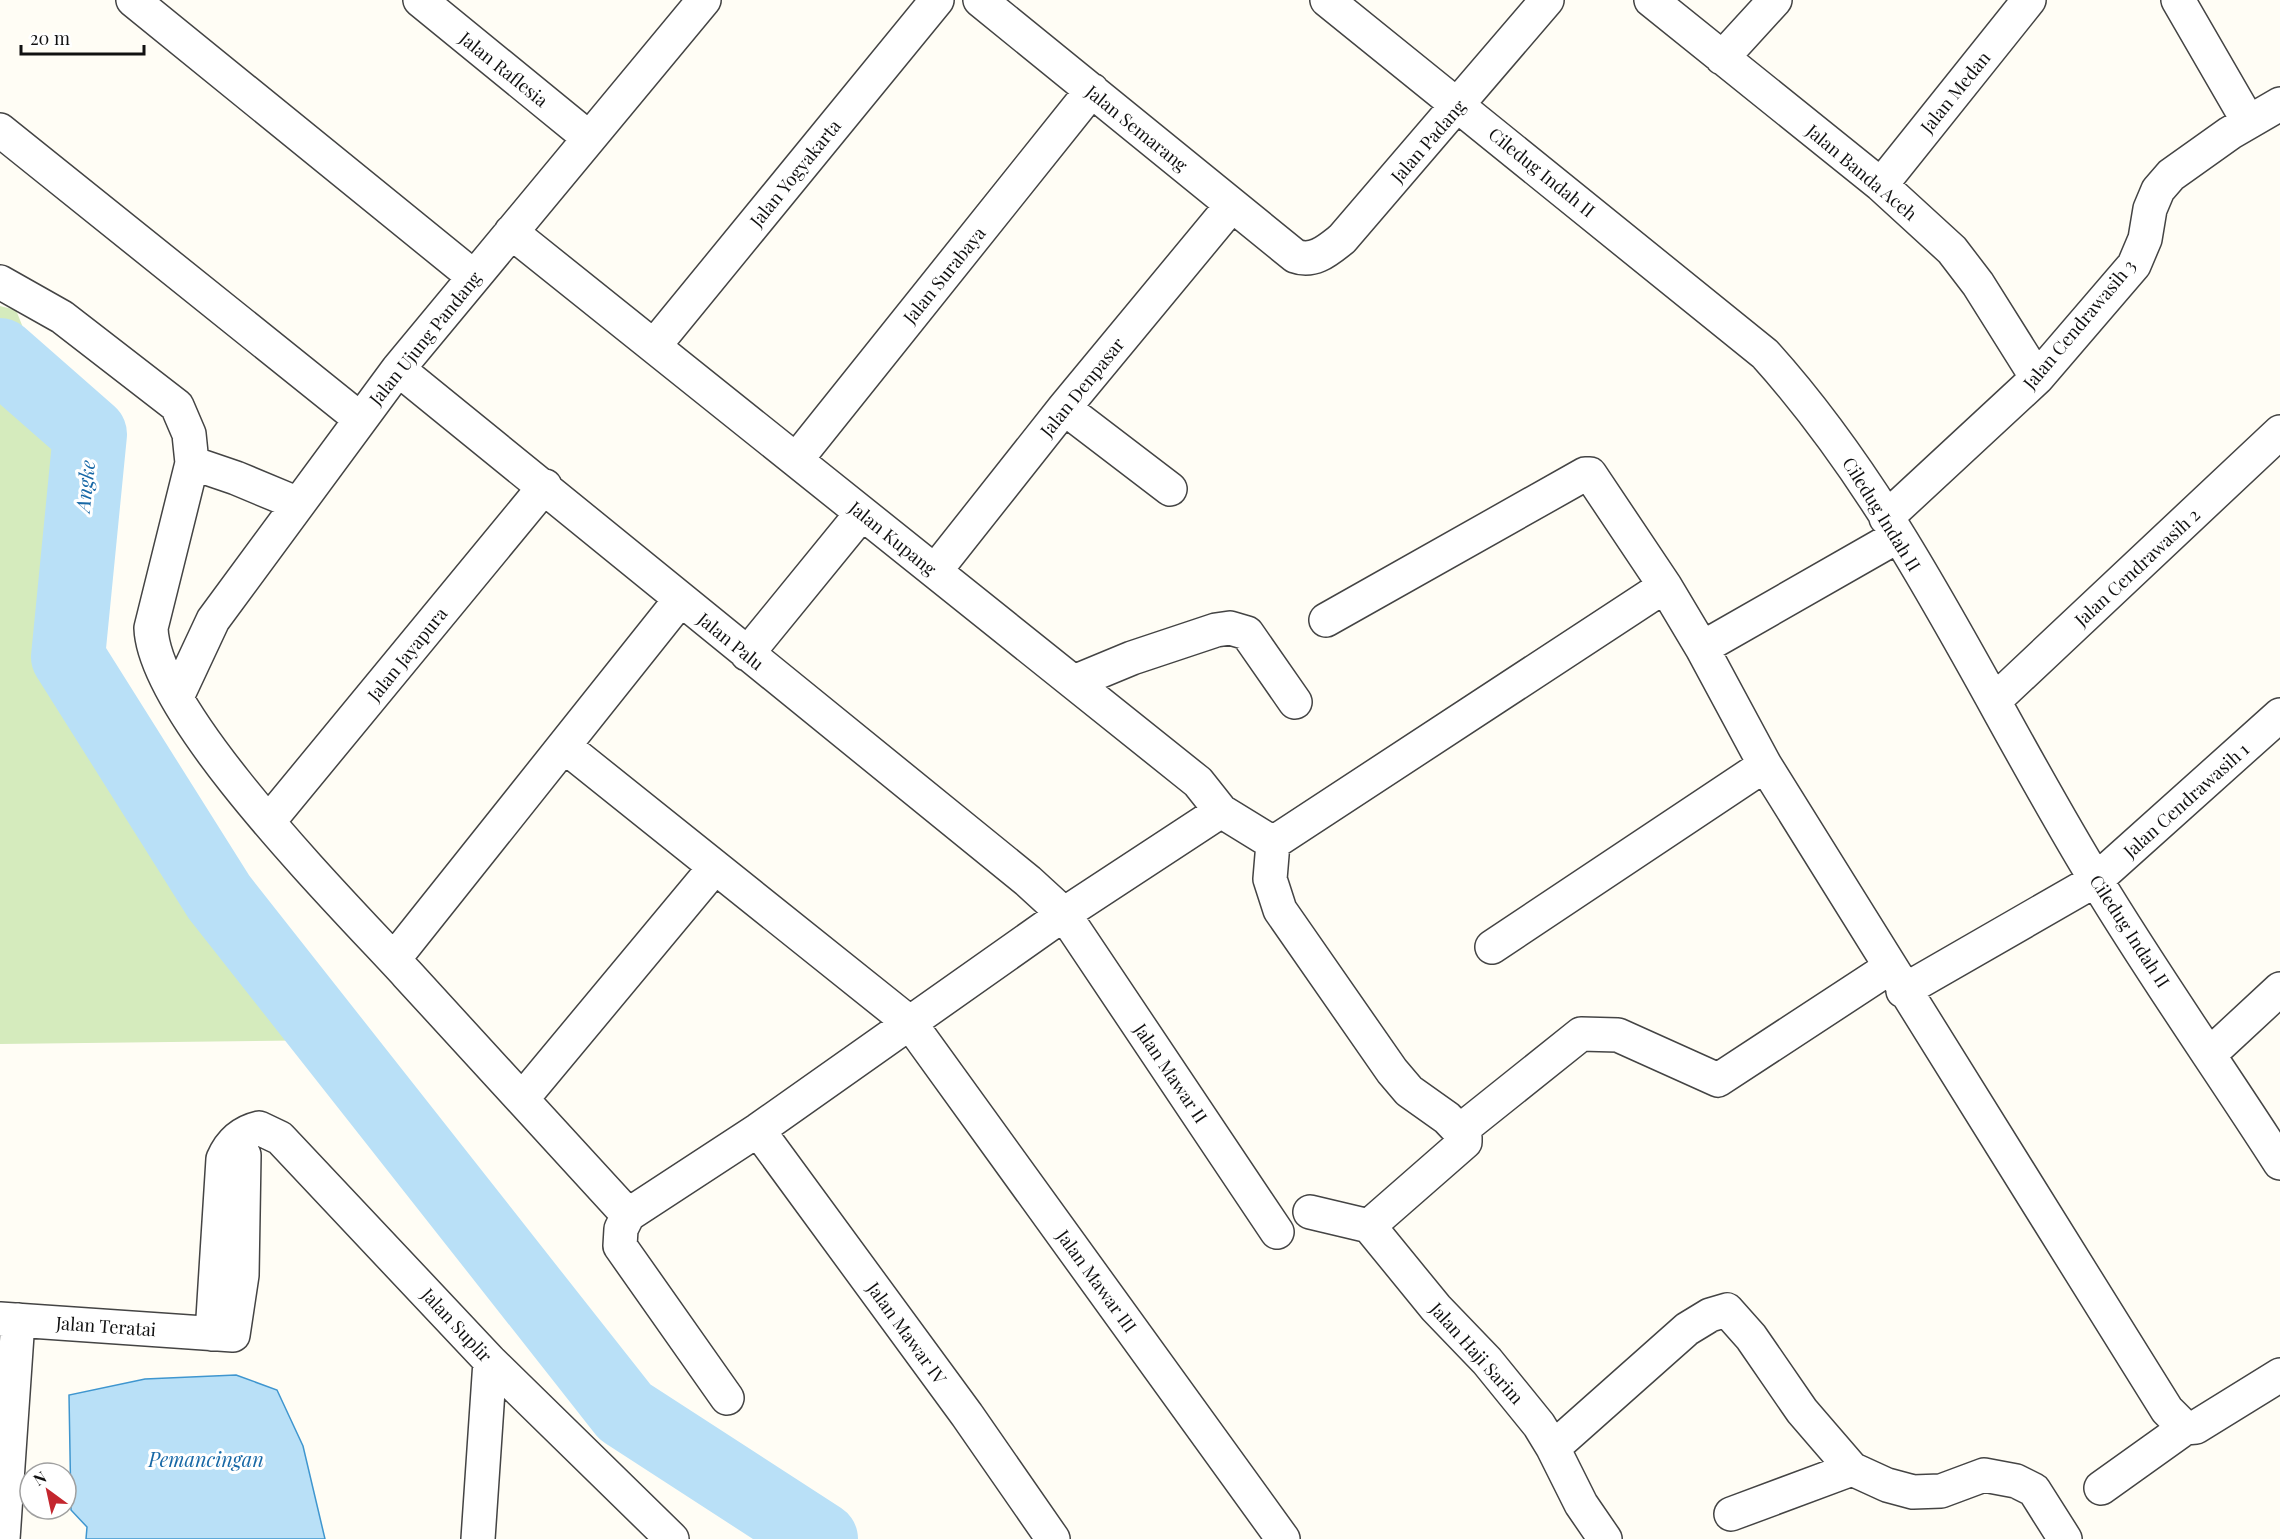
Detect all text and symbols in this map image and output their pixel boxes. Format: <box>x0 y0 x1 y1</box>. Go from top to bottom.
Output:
scale bar <box>21 18 144 56</box>
street label: Jalan Raflesia <box>454 25 553 112</box>
text: 20 m <box>30 26 70 50</box>
street label: Jalan Medan <box>1914 46 1995 139</box>
street label: Jalan Semarang <box>1080 79 1193 177</box>
street label: Jalan Padang <box>1385 94 1471 188</box>
street label: Jalan Yogyakarta <box>744 114 846 233</box>
street label: Jalan Banda Aceh <box>1801 118 1923 226</box>
street label: Ciledug Indah II <box>1484 122 1600 222</box>
street label: Jalan Surabaya <box>897 222 990 329</box>
street label: Jalan Cendrawasih 3 <box>2017 254 2140 395</box>
street label: Jalan Ujung Pandang <box>363 266 487 411</box>
street label: Jalan Denpasar <box>1034 332 1129 442</box>
street label: Ciledug Indah II <box>1837 452 1927 576</box>
water label: Angke <box>68 458 100 515</box>
street label: Jalan Kupang <box>844 495 942 581</box>
street label: Jalan Cendrawasih 2 <box>2068 503 2205 632</box>
street label: Jalan Jayapura <box>361 602 452 707</box>
street label: Jalan Palu <box>692 606 770 675</box>
street label: Jalan Cendrawasih 1 <box>2117 737 2254 863</box>
street label: Ciledug Indah II <box>2084 870 2176 992</box>
street label: Jalan Mawar II <box>1128 1018 1213 1127</box>
street label: Jalan Mawar III <box>1051 1224 1142 1337</box>
street label: Jalan Mawar IV <box>861 1276 953 1389</box>
street label: Jalan Suplir <box>416 1282 497 1367</box>
street label: Jalan Haji Sarim <box>1424 1296 1529 1409</box>
street label: Jalan Teratai <box>54 1310 157 1341</box>
water label: Pemancingan <box>147 1445 264 1472</box>
north arrow <box>18 1461 78 1521</box>
text: N <box>29 1466 50 1490</box>

